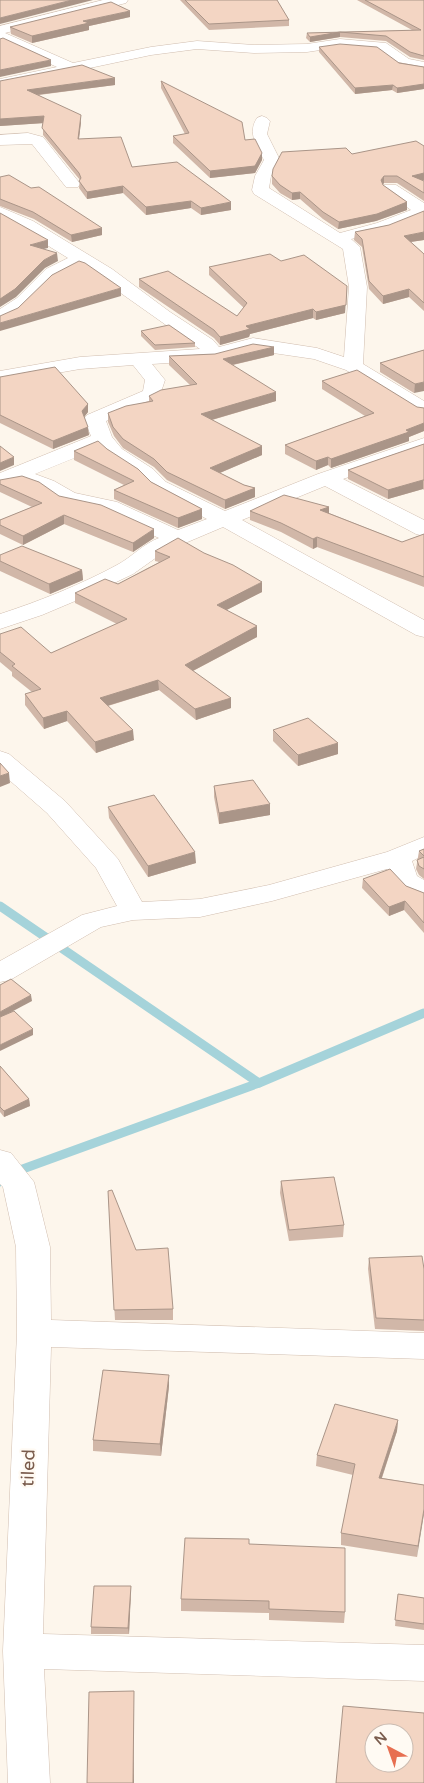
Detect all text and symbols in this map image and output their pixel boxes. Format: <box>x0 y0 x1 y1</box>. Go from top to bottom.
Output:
street label: tiled <box>16 1449 40 1487</box>
north arrow <box>364 1723 414 1773</box>
text: N <box>371 1728 391 1749</box>

